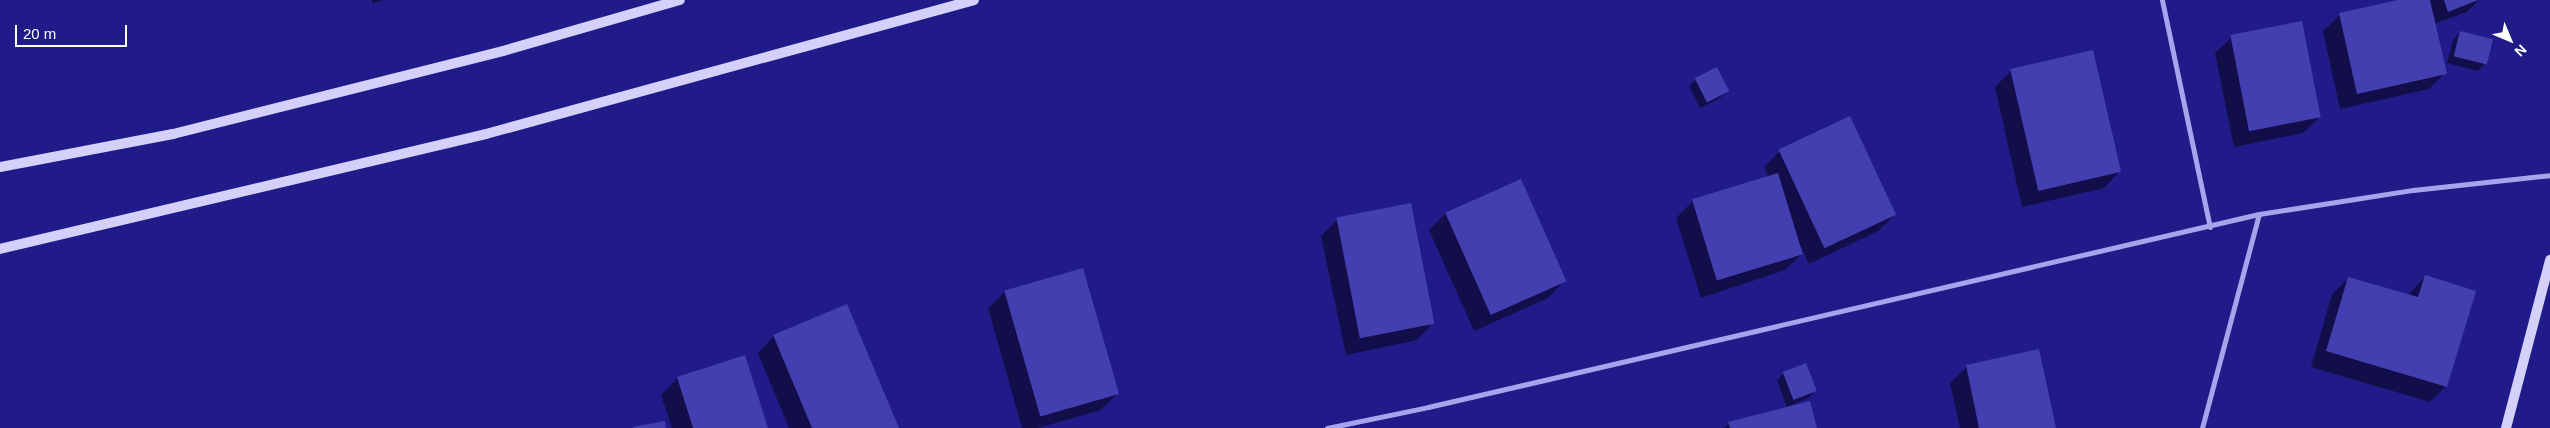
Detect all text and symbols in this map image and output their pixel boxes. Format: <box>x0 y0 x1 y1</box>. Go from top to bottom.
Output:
scale bar <box>18 15 130 47</box>
north arrow <box>2485 15 2535 65</box>
text: 20 m <box>23 25 56 42</box>
text: N <box>2511 41 2530 60</box>

